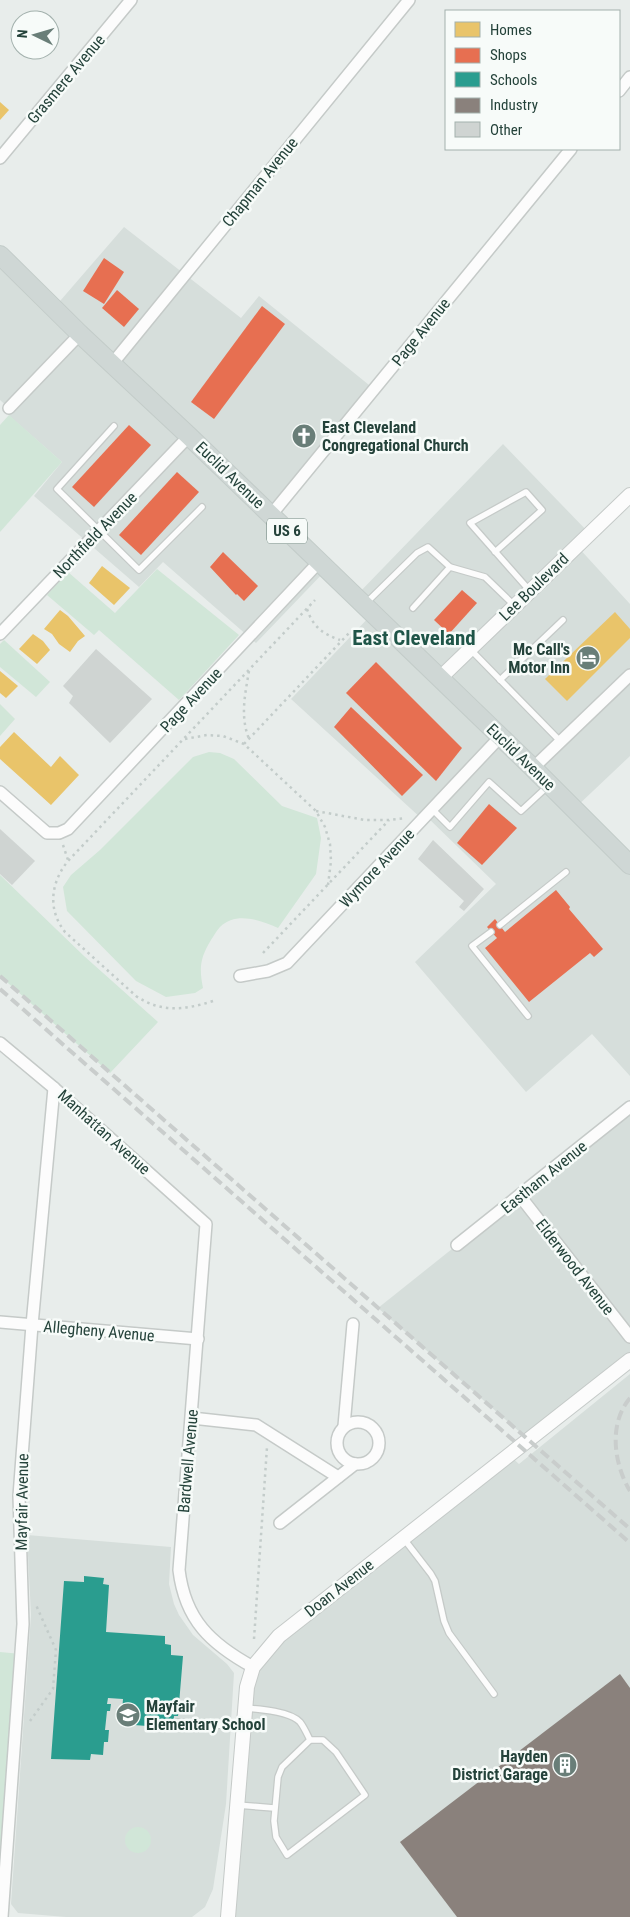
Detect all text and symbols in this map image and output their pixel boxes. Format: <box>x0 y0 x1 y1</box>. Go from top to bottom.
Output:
north arrow <box>10 10 60 60</box>
legend <box>445 10 620 150</box>
text: Homes <box>490 21 532 39</box>
text: N <box>14 29 30 39</box>
street label: Grasmere Avenue <box>23 31 109 127</box>
text: Shops <box>490 46 527 64</box>
text: Schools <box>490 71 537 89</box>
text: Industry <box>490 96 538 114</box>
text: Other <box>490 121 523 139</box>
street label: Chapman Avenue <box>218 133 302 231</box>
street label: Page Avenue <box>388 294 454 370</box>
place label: East Cleveland Congregational Church <box>322 418 469 455</box>
church icon: East Cleveland Congregational Church <box>291 423 317 449</box>
street label: Euclid Avenue <box>192 438 268 512</box>
street label: Northfield Avenue <box>49 488 141 582</box>
road number: US 6 <box>267 518 307 544</box>
street label: Lee Boulevard <box>495 549 573 625</box>
district label: East Cleveland <box>352 626 476 650</box>
place label: Mc Call's Motor Inn <box>508 640 570 677</box>
hotel icon: Mc Call's Motor Inn <box>575 645 601 671</box>
street label: Page Avenue <box>156 664 226 736</box>
street label: Euclid Avenue <box>483 720 559 794</box>
street label: Wymore Avenue <box>336 825 418 911</box>
street label: Manhattan Avenue <box>54 1086 154 1178</box>
street label: Eastham Avenue <box>497 1137 591 1217</box>
street label: Elderwood Avenue <box>532 1215 618 1319</box>
street label: Allegheny Avenue <box>43 1317 155 1345</box>
street label: Bardwell Avenue <box>174 1408 202 1514</box>
street label: Mayfair Avenue <box>12 1453 32 1551</box>
street label: Doan Avenue <box>301 1555 377 1621</box>
place label: Mayfair Elementary School <box>146 1697 265 1734</box>
school or university icon: Mayfair Elementary School <box>115 1702 141 1728</box>
place label: Hayden District Garage <box>452 1747 548 1784</box>
building icon: Hayden District Garage <box>552 1752 578 1778</box>

